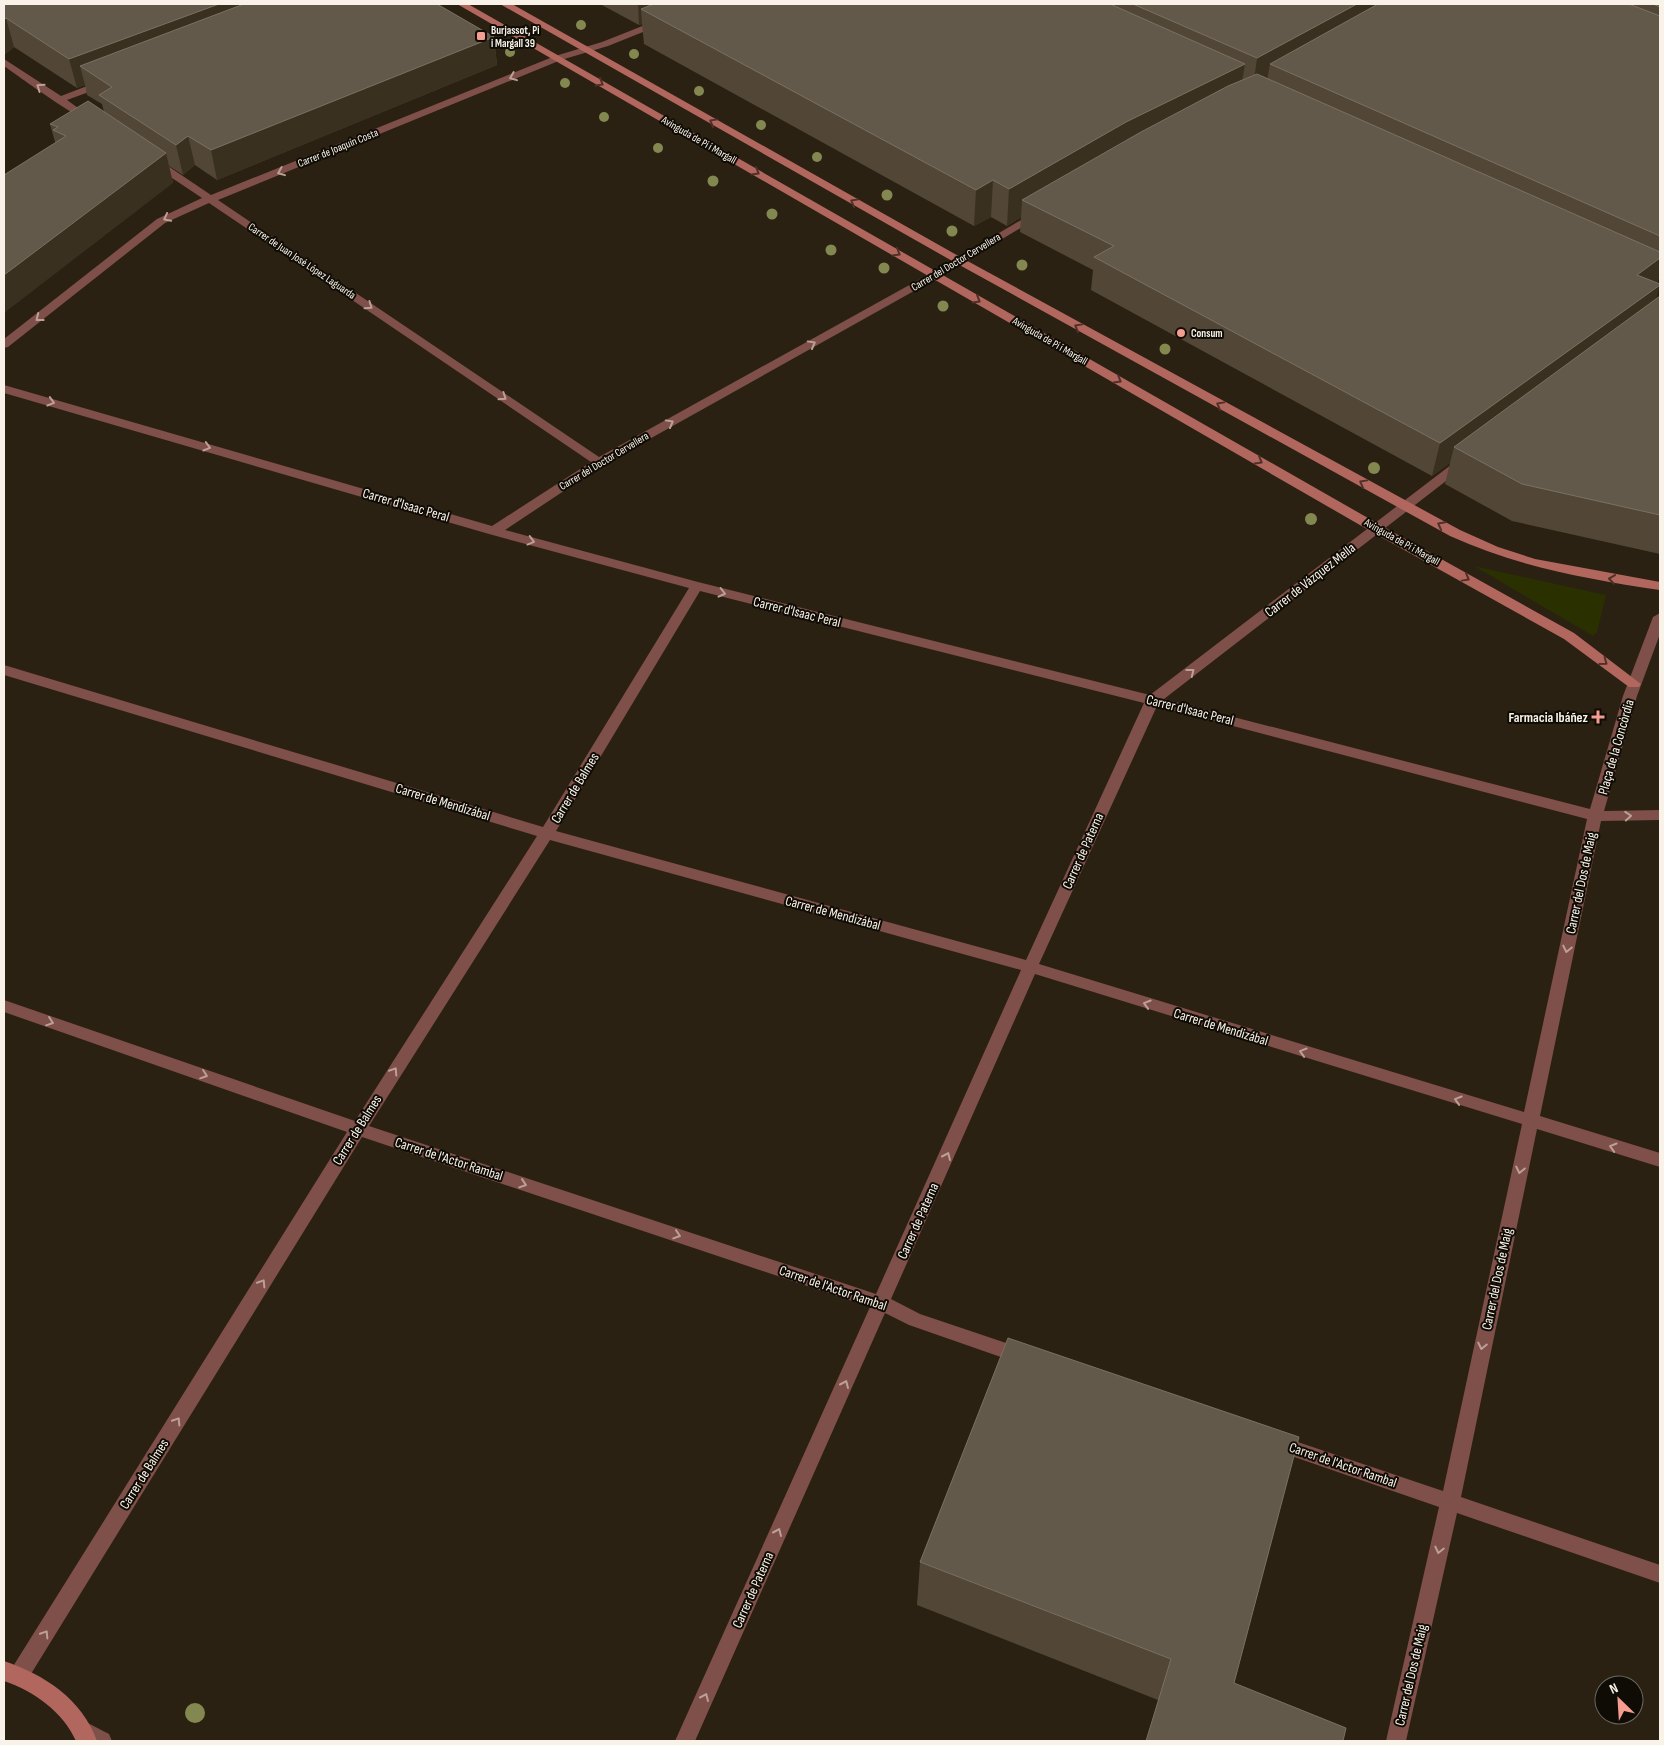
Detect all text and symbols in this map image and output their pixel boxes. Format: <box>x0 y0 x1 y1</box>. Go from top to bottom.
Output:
place label: Burjassot, Pi i Margall 39 <box>491 24 540 50</box>
marker: Burjassot, Pi i Margall 39 <box>475 30 487 42</box>
one-way arrow <box>509 71 517 81</box>
one-way arrow <box>594 76 603 86</box>
one-way arrow <box>36 84 46 93</box>
street label: Avinguda de Pi i Margall <box>658 113 739 167</box>
one-way arrow <box>709 118 718 128</box>
street label: Carrer de Joaquín Costa <box>296 126 380 170</box>
one-way arrow <box>277 165 286 176</box>
one-way arrow <box>751 166 760 176</box>
one-way arrow <box>851 198 860 208</box>
one-way arrow <box>163 212 172 222</box>
street label: Carrer de Juan José López Laguarda <box>246 220 358 302</box>
street label: Carrer del Doctor Cervellera <box>909 230 1003 294</box>
one-way arrow <box>892 247 901 257</box>
one-way arrow <box>972 293 981 303</box>
one-way arrow <box>363 300 372 309</box>
one-way arrow <box>35 312 44 321</box>
street label: Avinguda de Pi i Margall <box>1009 314 1090 368</box>
one-way arrow <box>1074 323 1083 333</box>
marker: Consum <box>1175 327 1187 339</box>
place label: Consum <box>1191 327 1223 340</box>
one-way arrow <box>806 340 815 350</box>
one-way arrow <box>1113 374 1122 384</box>
one-way arrow <box>497 391 507 400</box>
one-way arrow <box>46 397 54 407</box>
one-way arrow <box>1217 401 1226 411</box>
one-way arrow <box>664 419 673 429</box>
street label: Carrer del Doctor Cervellera <box>557 429 651 493</box>
one-way arrow <box>202 442 210 452</box>
one-way arrow <box>1254 455 1263 465</box>
one-way arrow <box>1359 479 1368 489</box>
street label: Carrer d'Isaac Peral <box>361 485 451 525</box>
street label: Avinguda de Pi i Margall <box>1361 515 1442 568</box>
one-way arrow <box>1437 522 1446 532</box>
one-way arrow <box>527 535 535 546</box>
street label: Carrer de Vázquez Mella <box>1261 539 1359 621</box>
one-way arrow <box>1460 572 1469 582</box>
one-way arrow <box>1608 574 1616 584</box>
one-way arrow <box>717 587 725 597</box>
street label: Carrer d'Isaac Peral <box>752 593 842 631</box>
one-way arrow <box>1598 656 1608 665</box>
one-way arrow <box>1185 669 1194 677</box>
street label: Carrer d'Isaac Peral <box>1145 691 1235 729</box>
street label: Plaça de la Concòrdia <box>1594 697 1638 797</box>
place label: Farmacia Ibáñez <box>1508 709 1589 726</box>
marker: Farmacia Ibáñez <box>1592 711 1604 723</box>
street label: Carrer de Balmes <box>547 750 603 826</box>
street label: Carrer de Mendizábal <box>394 780 492 824</box>
street label: Carrer de Paterna <box>1059 810 1107 892</box>
one-way arrow <box>1624 811 1632 822</box>
street label: Carrer del Dos de Maig <box>1562 830 1600 935</box>
street label: Carrer de Mendizábal <box>784 892 882 934</box>
one-way arrow <box>1562 945 1573 954</box>
one-way arrow <box>1144 999 1152 1009</box>
street label: Carrer de Mendizábal <box>1172 1005 1270 1049</box>
one-way arrow <box>45 1016 54 1026</box>
one-way arrow <box>1299 1047 1307 1057</box>
one-way arrow <box>388 1067 398 1076</box>
one-way arrow <box>199 1069 207 1079</box>
street label: Carrer de Balmes <box>329 1092 385 1168</box>
one-way arrow <box>1454 1095 1462 1105</box>
street label: Carrer de l'Actor Rambal <box>393 1134 505 1184</box>
one-way arrow <box>1610 1142 1618 1152</box>
one-way arrow <box>941 1152 951 1161</box>
one-way arrow <box>1515 1165 1525 1174</box>
one-way arrow <box>518 1178 527 1188</box>
street label: Carrer de Paterna <box>894 1180 942 1262</box>
street label: Carrer del Dos de Maig <box>1478 1226 1516 1331</box>
one-way arrow <box>672 1229 681 1239</box>
street label: Carrer de l'Actor Rambal <box>777 1262 889 1314</box>
one-way arrow <box>256 1280 266 1289</box>
one-way arrow <box>1478 1341 1488 1350</box>
one-way arrow <box>838 1380 849 1389</box>
one-way arrow <box>170 1418 180 1427</box>
street label: Carrer de Balmes <box>116 1436 172 1512</box>
street label: Carrer de l'Actor Rambal <box>1287 1439 1399 1491</box>
one-way arrow <box>772 1528 783 1537</box>
one-way arrow <box>1434 1545 1445 1554</box>
street label: Carrer de Paterna <box>729 1549 777 1631</box>
street label: Carrer del Dos de Maig <box>1391 1622 1431 1727</box>
one-way arrow <box>39 1630 48 1640</box>
north arrow <box>1594 1675 1644 1725</box>
text: N <box>1607 1679 1621 1698</box>
one-way arrow <box>699 1693 710 1702</box>

